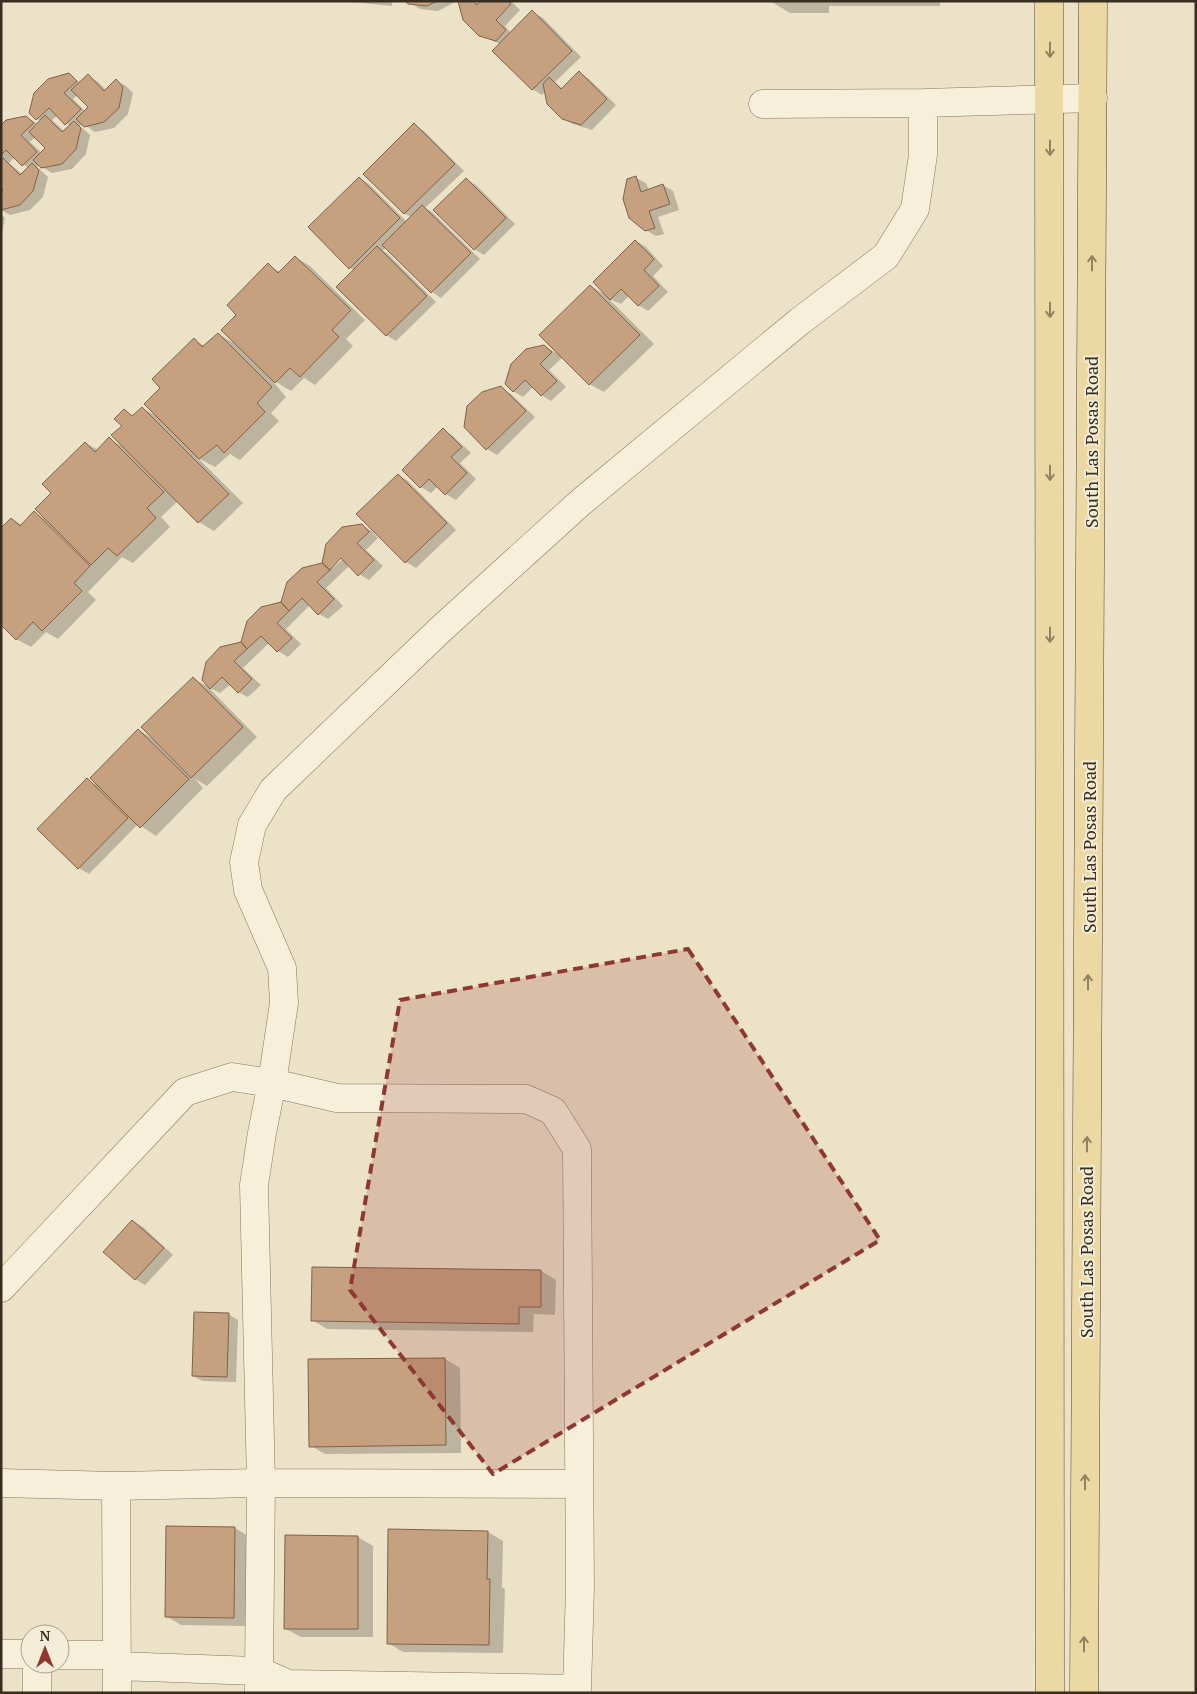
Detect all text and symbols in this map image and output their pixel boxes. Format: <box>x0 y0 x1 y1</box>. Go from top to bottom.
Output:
one-way arrow <box>1045 42 1055 58</box>
one-way arrow <box>1045 140 1055 156</box>
one-way arrow <box>1087 255 1097 272</box>
one-way arrow <box>1045 302 1055 318</box>
street label: South Las Posas Road <box>1079 356 1103 528</box>
one-way arrow <box>1045 464 1055 481</box>
one-way arrow <box>1045 627 1055 643</box>
street label: South Las Posas Road <box>1077 761 1101 933</box>
one-way arrow <box>1083 974 1093 990</box>
one-way arrow <box>1082 1136 1092 1152</box>
street label: South Las Posas Road <box>1074 1166 1098 1338</box>
one-way arrow <box>1080 1474 1090 1490</box>
north arrow <box>20 1624 70 1674</box>
text: N <box>40 1626 51 1645</box>
one-way arrow <box>1079 1636 1089 1652</box>

